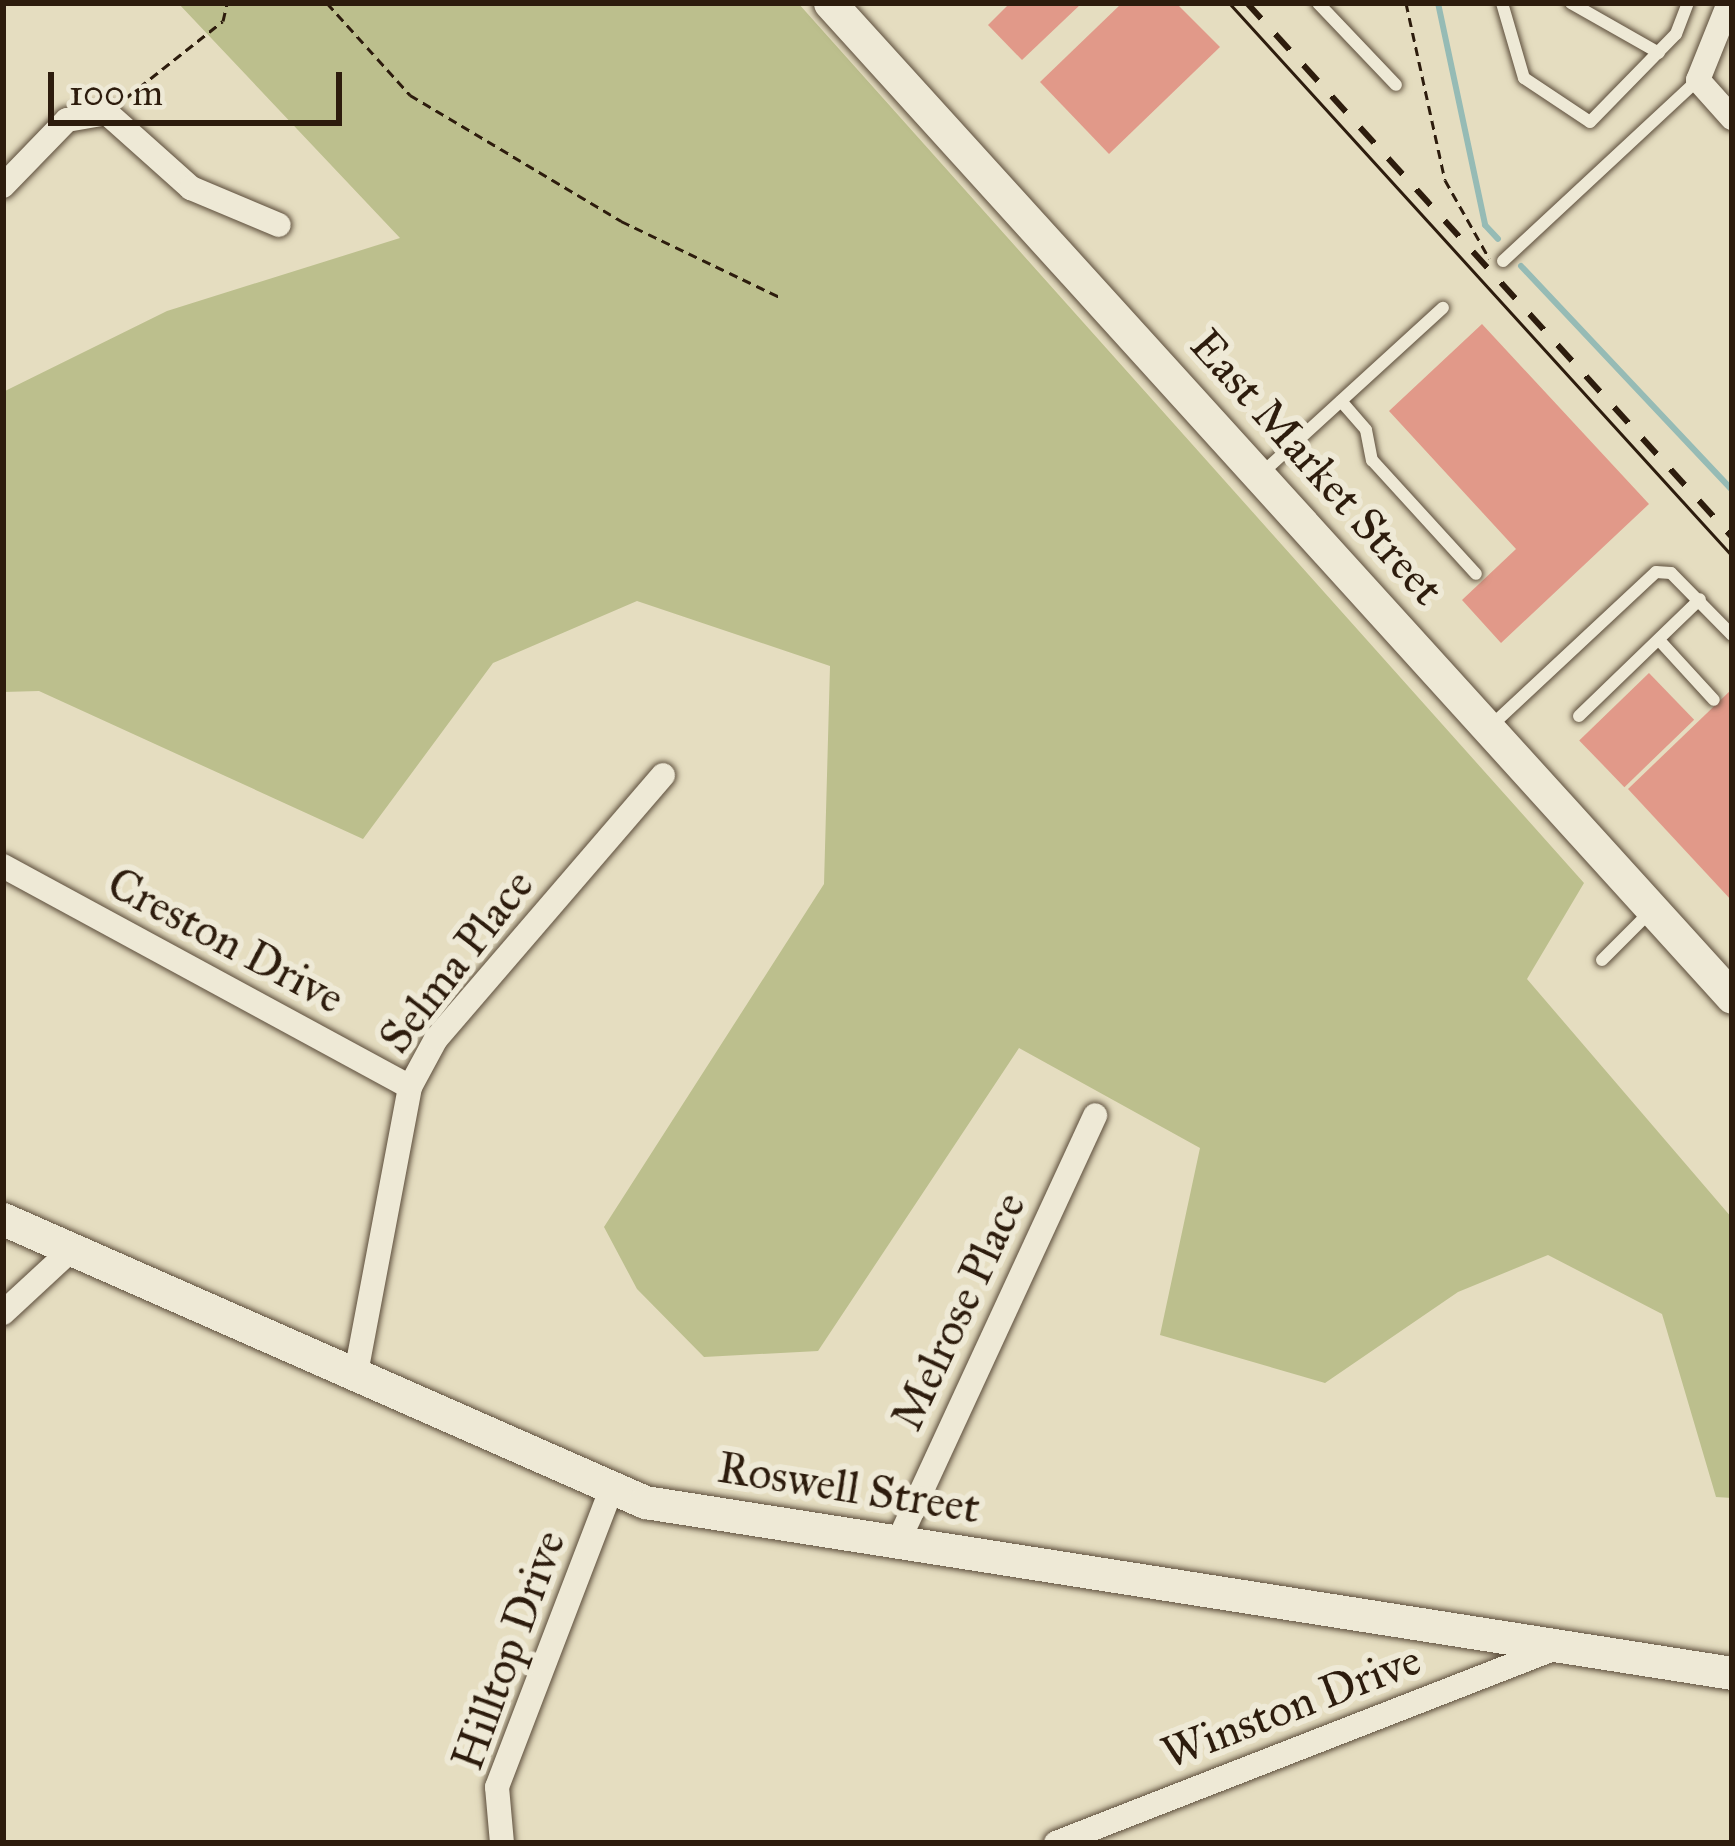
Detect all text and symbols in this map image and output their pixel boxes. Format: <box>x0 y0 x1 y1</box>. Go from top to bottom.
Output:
scale bar <box>54 48 348 122</box>
text: 100 m <box>69 71 163 115</box>
street label: East Market Street <box>1179 318 1455 616</box>
street label: Creston Drive <box>99 855 353 1025</box>
street label: Selma Place <box>368 858 544 1064</box>
street label: Melrose Place <box>879 1184 1037 1438</box>
street label: Roswell Street <box>714 1440 984 1534</box>
street label: Hilltop Drive <box>440 1523 576 1777</box>
street label: Winston Drive <box>1154 1632 1428 1780</box>

